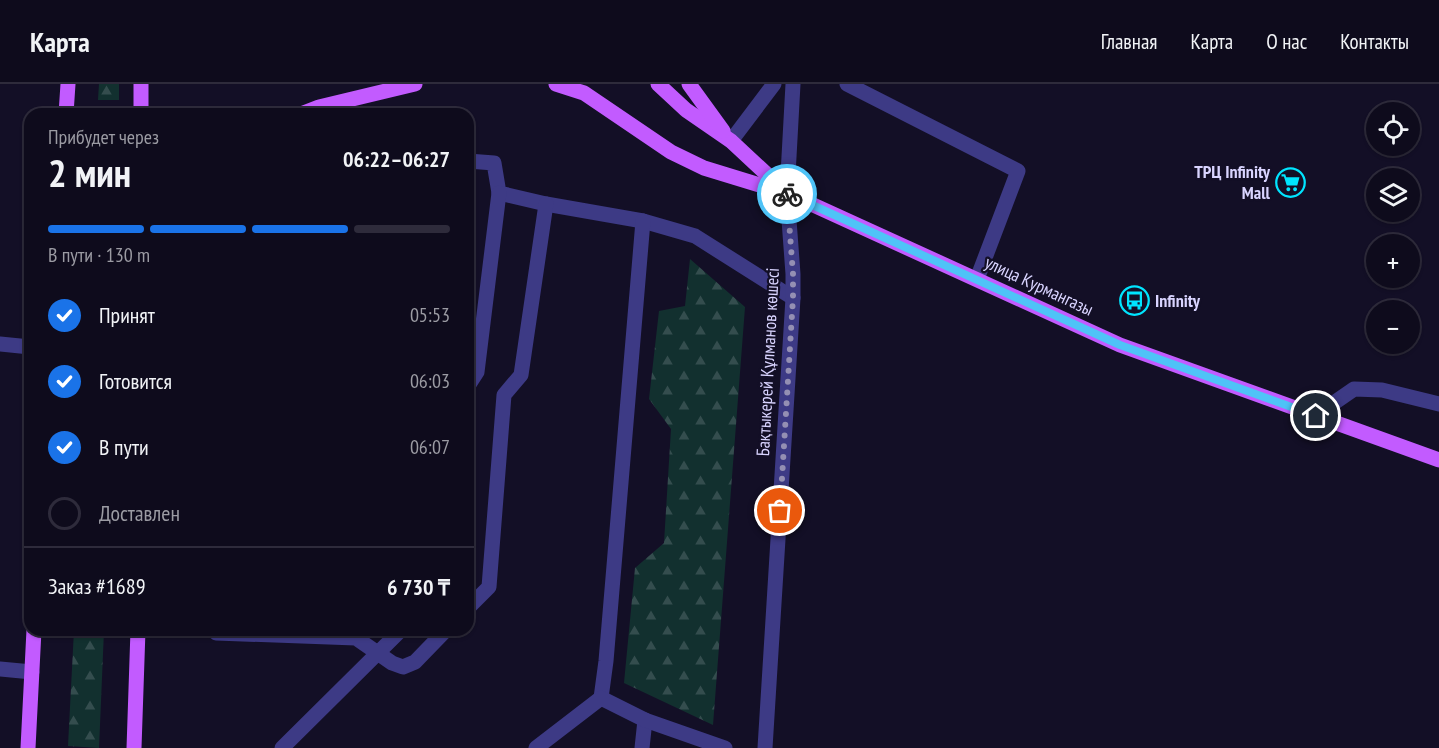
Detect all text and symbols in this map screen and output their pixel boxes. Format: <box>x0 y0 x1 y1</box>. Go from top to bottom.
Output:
text: Карта <box>30 23 90 60</box>
text: Главная <box>1101 28 1157 55</box>
text: Карта <box>1190 28 1233 55</box>
text: О нас <box>1266 28 1307 55</box>
text: Контакты <box>1340 28 1409 55</box>
map controls <box>1366 102 1420 354</box>
button: locate <box>1366 102 1420 156</box>
text: Прибудет через <box>48 124 159 150</box>
text: 06:22–06:27 <box>343 145 450 173</box>
text: 2 мин <box>48 147 131 198</box>
place label: ТРЦ Infinity Mall <box>1194 160 1271 204</box>
courier <box>757 164 817 224</box>
supermarket icon: ТРЦ Infinity Mall <box>1275 166 1307 198</box>
button: layers <box>1366 168 1420 222</box>
icon: bike <box>771 178 804 211</box>
button: + <box>1366 234 1420 288</box>
text: В пути · 130 m <box>48 242 150 268</box>
street label: улица Курмангазы <box>981 250 1097 321</box>
street label: Бақтыкерей Құлманов көшесі <box>751 267 784 457</box>
bus stop icon: Infinity <box>1118 285 1150 317</box>
place label: Infinity <box>1155 289 1201 312</box>
icon: check <box>48 299 81 332</box>
button: − <box>1366 300 1420 354</box>
text: Принят <box>99 301 155 329</box>
text: 05:53 <box>410 302 450 328</box>
icon: check <box>48 365 81 398</box>
text: Готовится <box>99 367 172 395</box>
text: 06:03 <box>410 368 450 394</box>
pin <box>1290 390 1341 441</box>
icon: home <box>1299 399 1332 432</box>
icon: check <box>48 431 81 464</box>
text: В пути <box>99 433 149 461</box>
text: 06:07 <box>410 434 450 460</box>
pin <box>754 485 805 536</box>
icon: bag <box>763 494 796 527</box>
text: Доставлен <box>99 499 180 527</box>
text: Заказ #1689 <box>48 572 146 600</box>
text: 6 730 ₸ <box>387 573 450 601</box>

